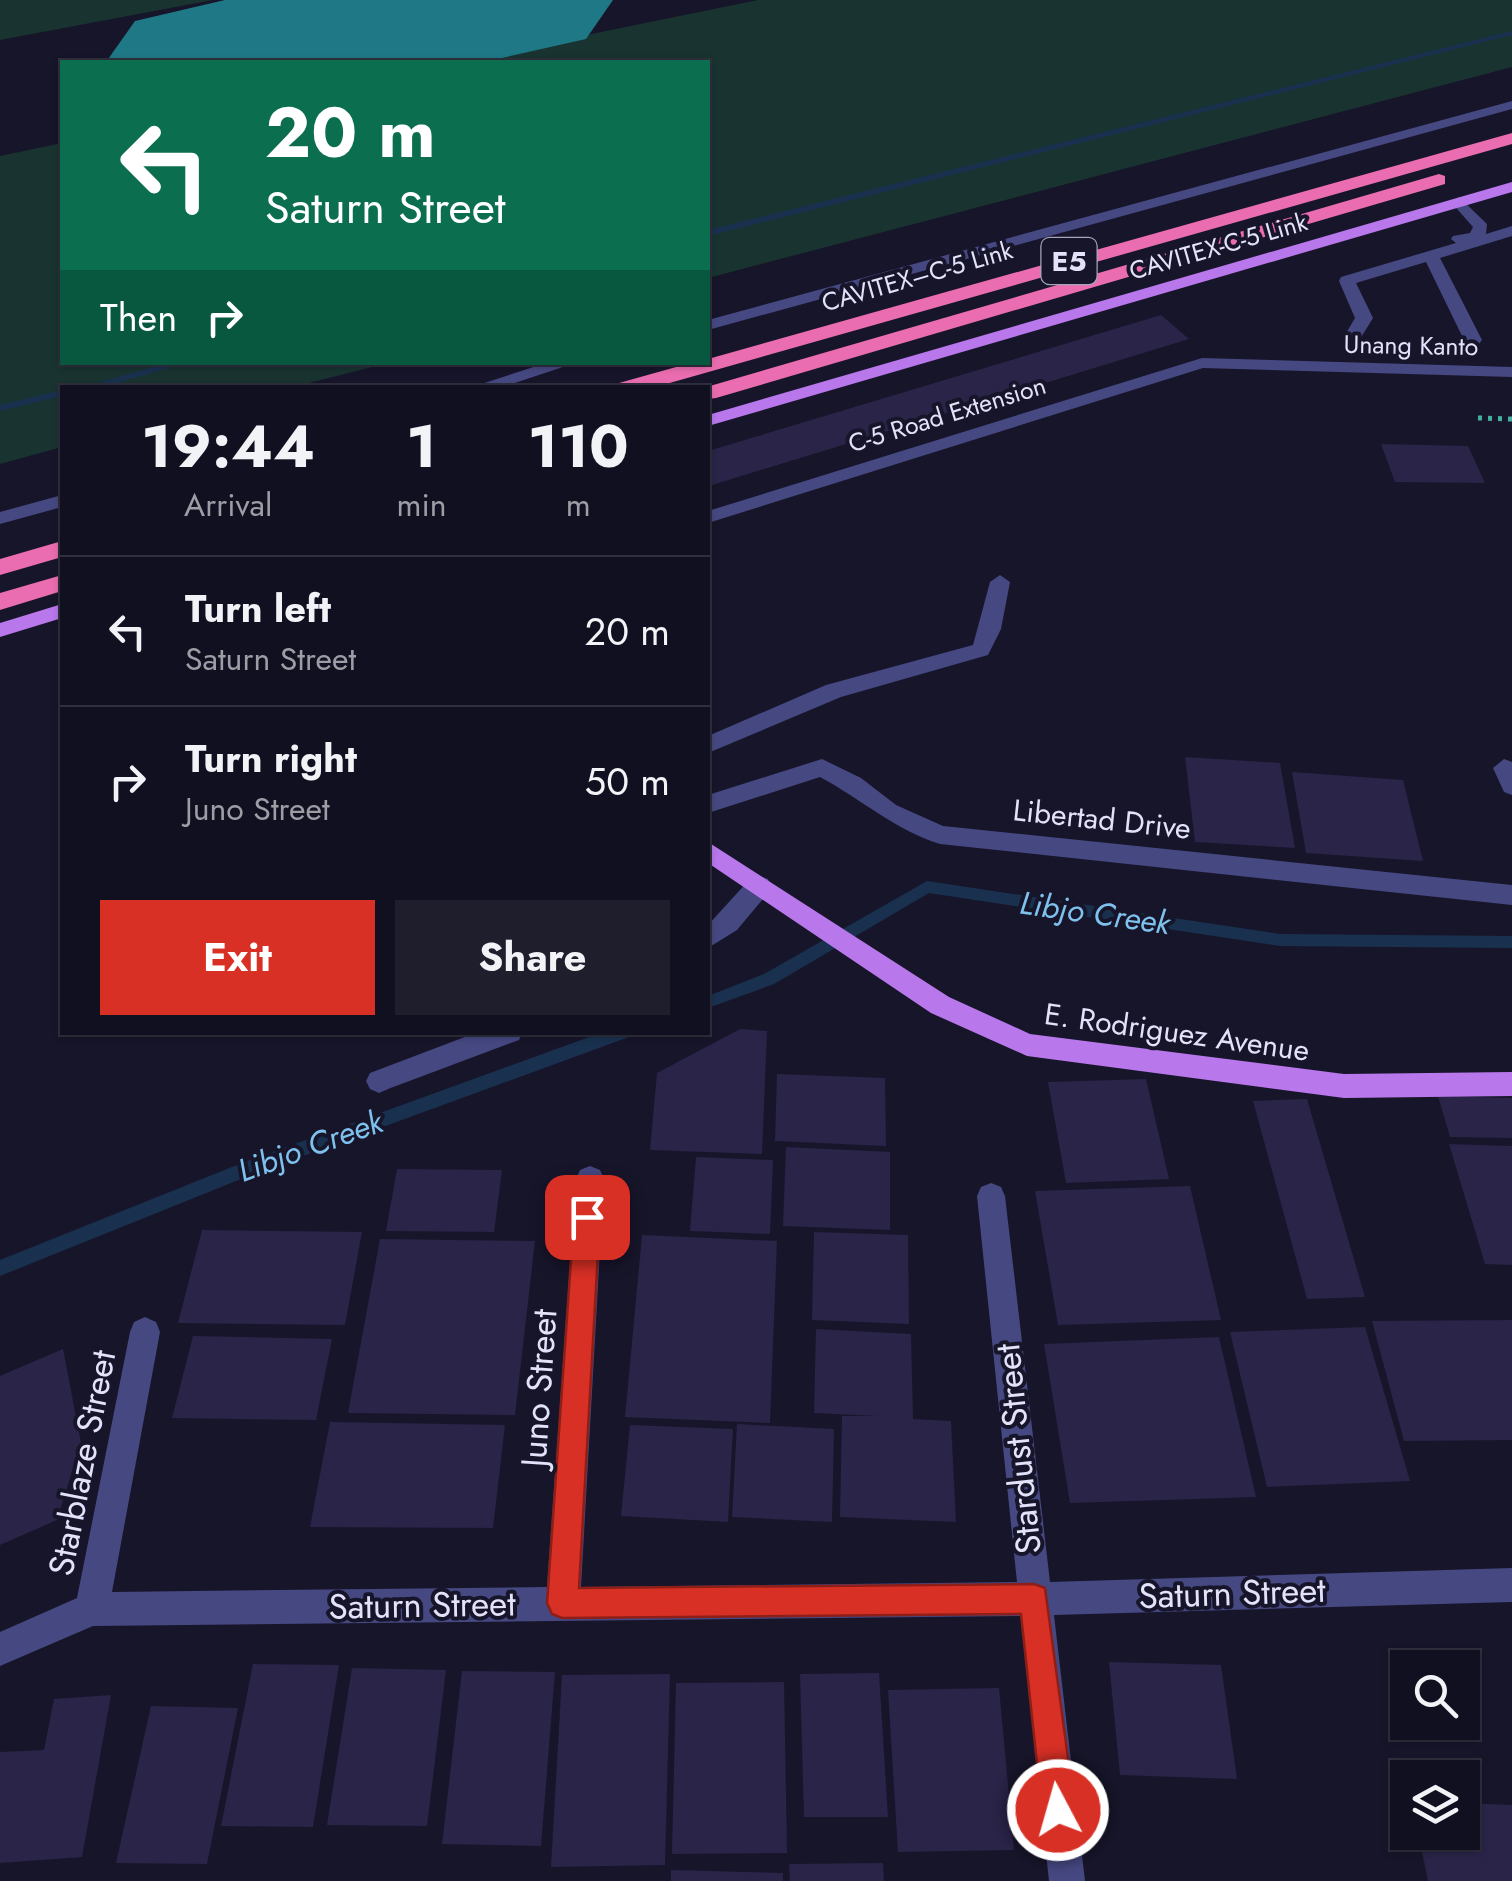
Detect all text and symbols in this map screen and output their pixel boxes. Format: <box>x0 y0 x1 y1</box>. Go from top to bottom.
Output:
text: 20 m <box>265 82 436 183</box>
icon: left <box>100 100 230 230</box>
text: Saturn Street <box>265 175 506 240</box>
street label: CAVITEX-C-5 Link <box>1125 203 1311 289</box>
street label: CAVITEX–C-5 Link <box>817 232 1017 320</box>
road number: E5 <box>1042 238 1096 284</box>
text: Then <box>100 290 177 345</box>
icon: right <box>197 290 252 345</box>
street label: Unang Kanto <box>1343 326 1479 364</box>
street label: C-5 Road Extension <box>844 367 1050 461</box>
text: 19:44 <box>141 403 315 490</box>
text: 1 <box>406 403 437 490</box>
text: 110 <box>528 403 629 490</box>
text: Arrival <box>184 482 272 528</box>
text: min <box>396 482 447 528</box>
text: m <box>566 482 591 528</box>
text: Turn left <box>185 581 331 636</box>
icon: left <box>100 604 155 659</box>
text: 20 m <box>585 604 670 659</box>
text: Saturn Street <box>185 636 356 682</box>
text: Turn right <box>185 731 357 786</box>
icon: right <box>100 754 155 809</box>
text: 50 m <box>585 754 670 809</box>
text: Juno Street <box>185 786 330 832</box>
street label: Libertad Drive <box>1011 788 1193 850</box>
water label: Libjo Creek <box>1017 880 1174 946</box>
button: Exit <box>100 900 375 1015</box>
button: Share <box>395 900 670 1015</box>
street label: E. Rodriguez Avenue <box>1042 992 1312 1072</box>
water label: Libjo Creek <box>231 1098 390 1193</box>
pin <box>545 1175 630 1260</box>
icon: arrive <box>560 1190 615 1245</box>
street label: Juno Street <box>508 1307 570 1473</box>
street label: Stardust Street <box>982 1341 1054 1557</box>
street label: Starblaze Street <box>36 1345 128 1580</box>
street label: Saturn Street <box>1138 1565 1327 1621</box>
street label: Saturn Street <box>328 1578 517 1632</box>
map controls <box>1390 1650 1480 1850</box>
button: search <box>1390 1650 1480 1740</box>
position arrow <box>1006 1758 1110 1862</box>
button: layers <box>1390 1760 1480 1850</box>

